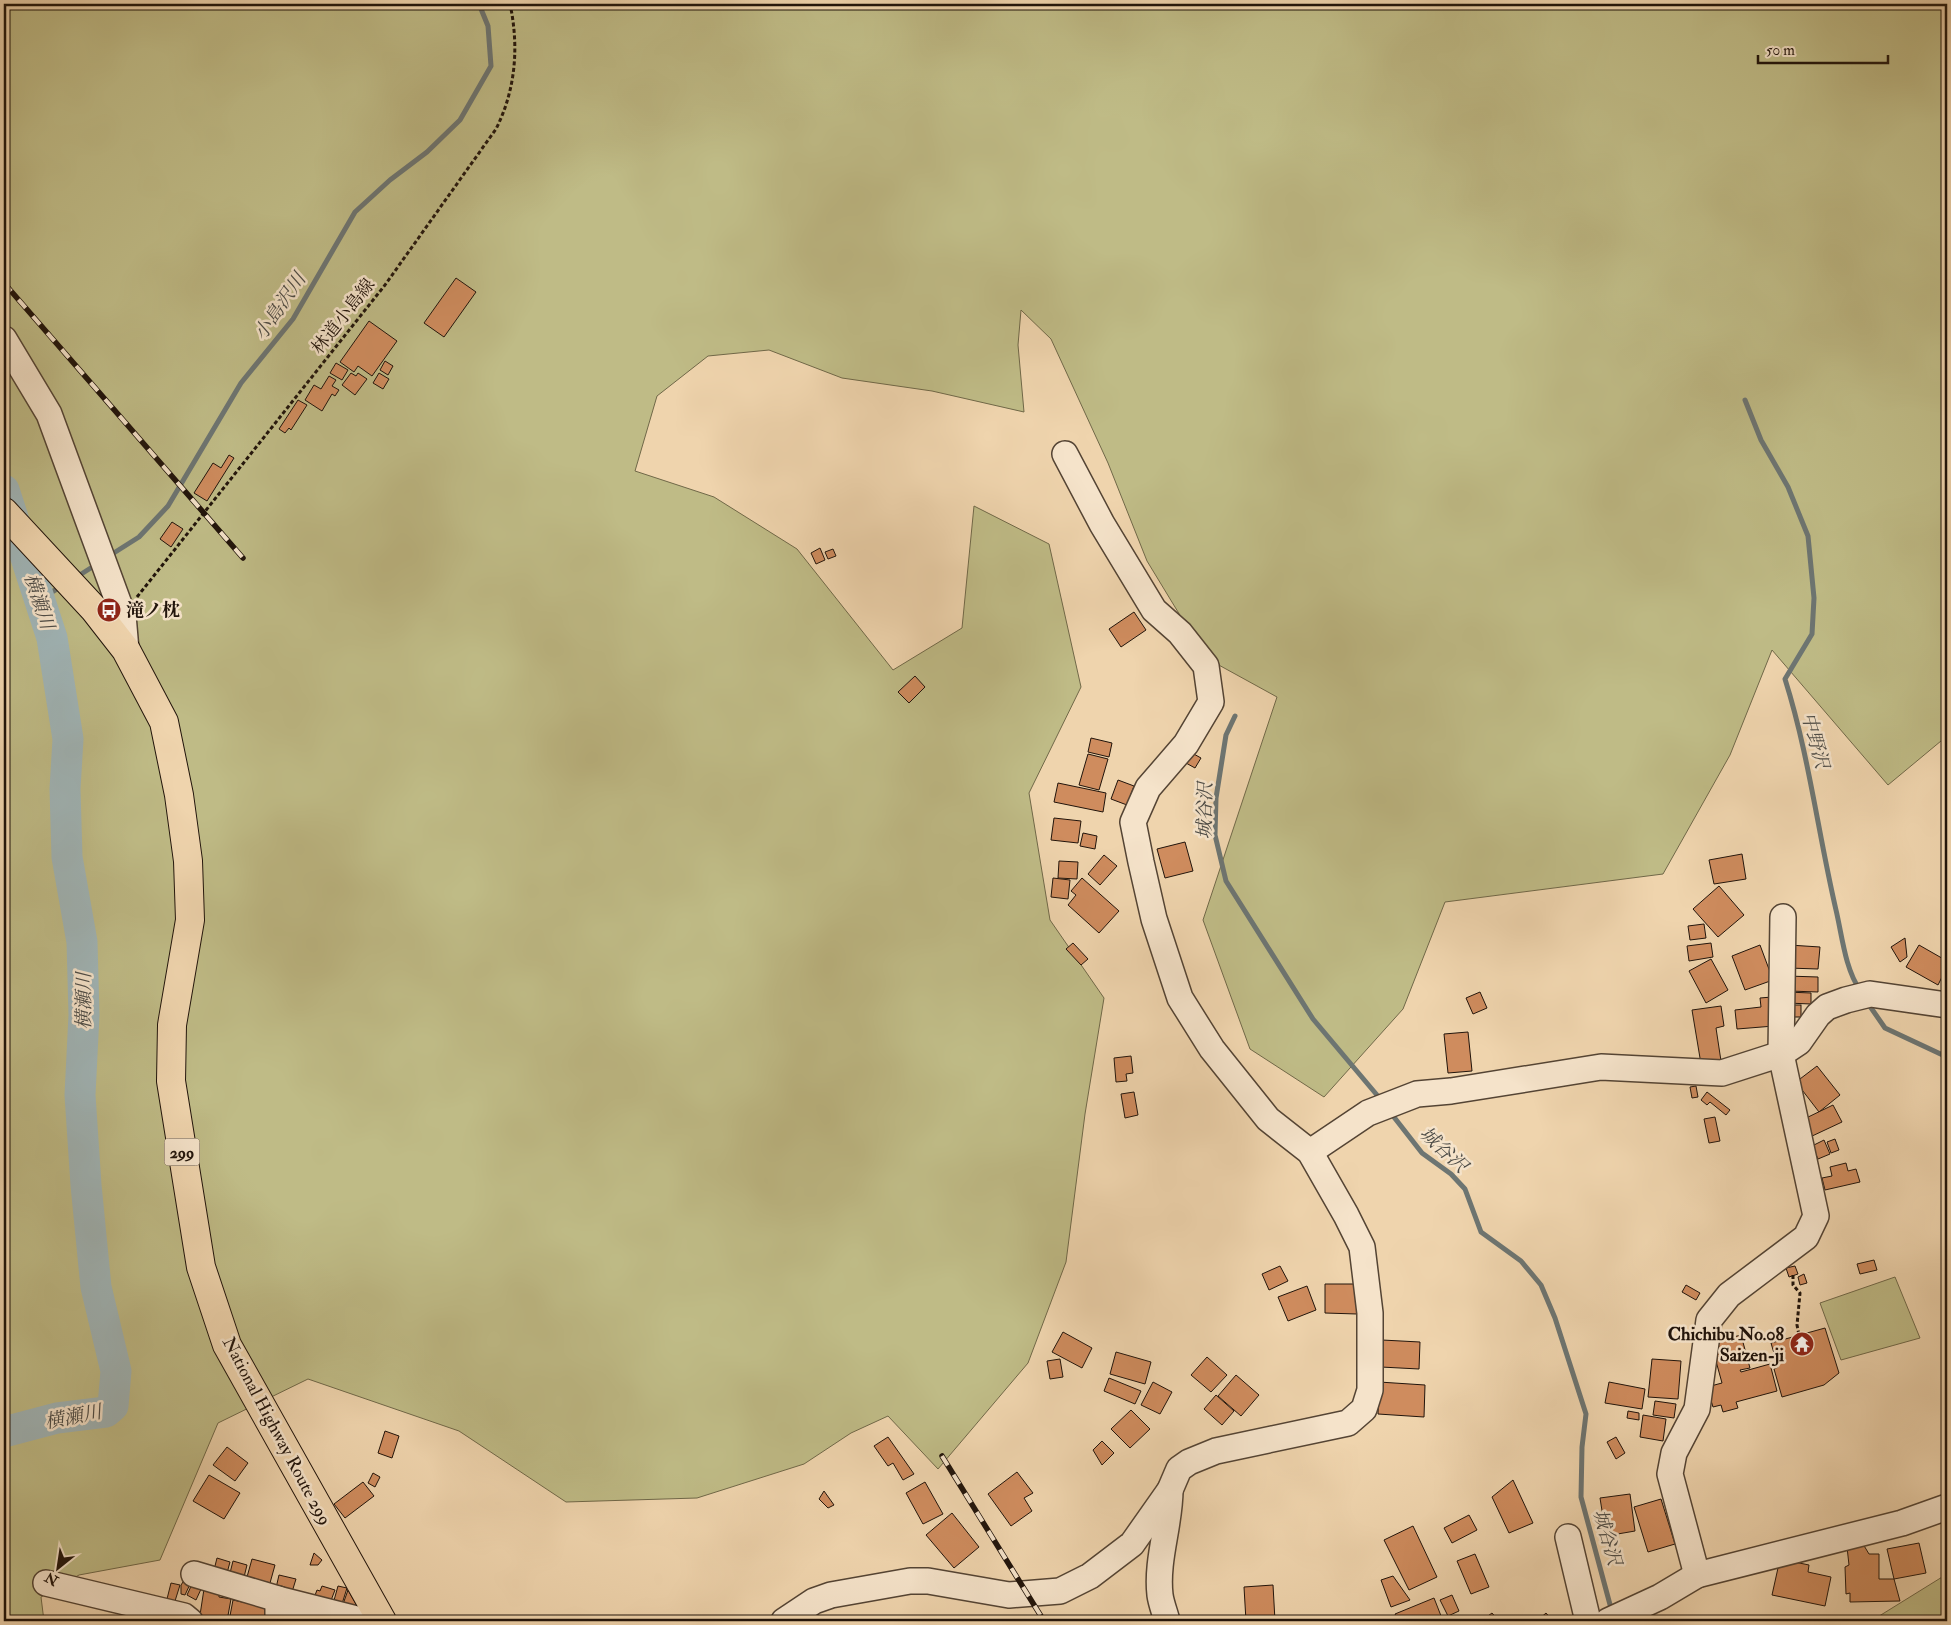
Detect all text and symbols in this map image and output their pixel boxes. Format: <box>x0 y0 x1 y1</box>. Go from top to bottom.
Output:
scale bar <box>1758 32 1888 64</box>
text: 50 m <box>1766 41 1795 60</box>
water label: 小島沢川 <box>249 267 312 345</box>
street label: 林道小島線 <box>307 274 380 359</box>
water label: 横瀬川 <box>19 570 60 634</box>
bus stop icon: 滝ノ枕 <box>96 597 122 623</box>
place label: 滝ノ枕 <box>126 599 180 622</box>
water label: 中野沢 <box>1796 710 1835 773</box>
water label: 城谷沢 <box>1193 780 1218 840</box>
water label: 横瀬川 <box>72 971 96 1030</box>
water label: 城谷沢 <box>1414 1122 1474 1179</box>
road number: 299 <box>164 1138 200 1166</box>
place label: Chichibu No.08 Saizen-ji <box>1668 1323 1785 1367</box>
temple icon: Chichibu No.08 Saizen-ji <box>1789 1331 1815 1357</box>
street label: National Highway Route 299 <box>217 1333 336 1529</box>
water label: 横瀬川 <box>43 1399 105 1434</box>
water label: 城谷沢 <box>1588 1507 1627 1570</box>
north arrow <box>32 1542 82 1592</box>
text: N <box>42 1568 62 1590</box>

